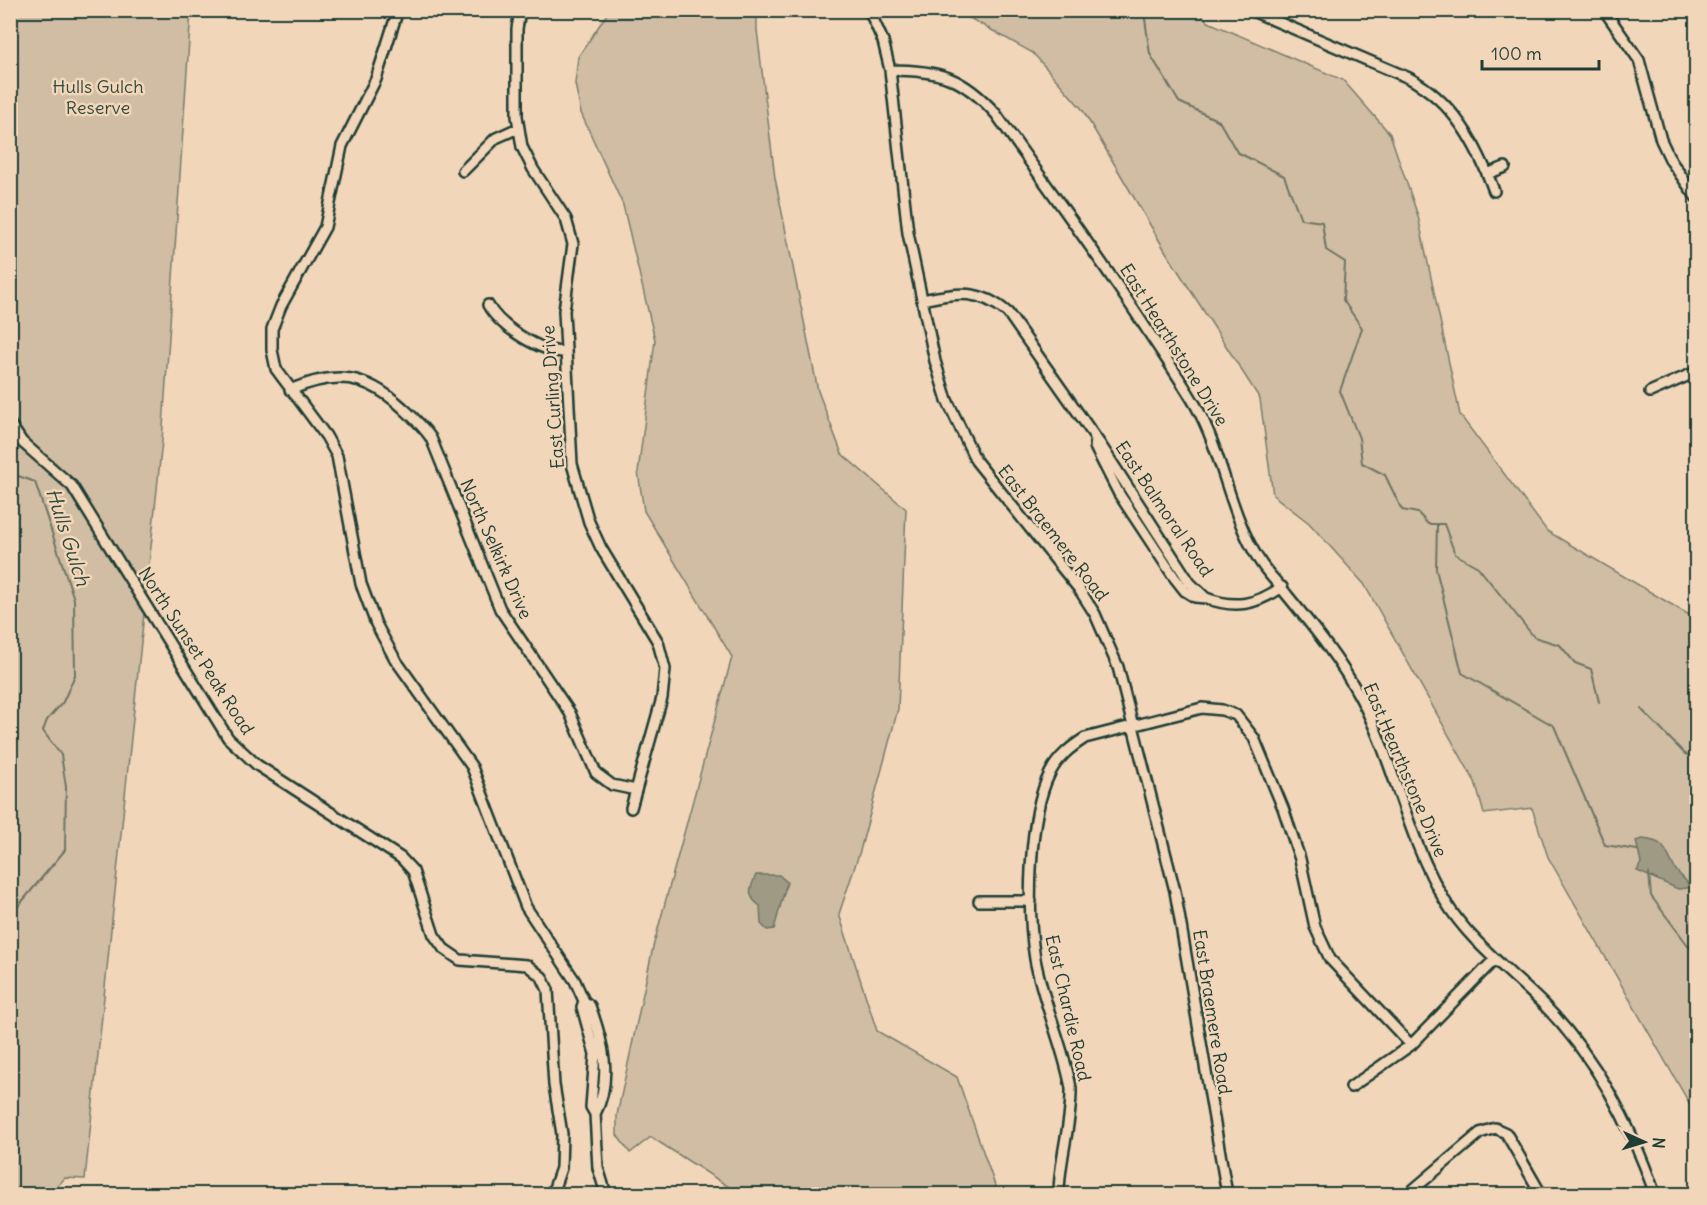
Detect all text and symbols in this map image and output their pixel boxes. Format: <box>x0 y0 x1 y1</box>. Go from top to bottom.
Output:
scale bar <box>1482 33 1599 71</box>
text: 100 m <box>1491 42 1542 65</box>
park label: Hulls Gulch Reserve <box>52 75 144 119</box>
street label: East Hearthstone Drive <box>1115 259 1234 430</box>
street label: East Curling Drive <box>536 324 569 470</box>
street label: East Balmoral Road <box>1110 436 1219 581</box>
street label: East Braemere Road <box>993 460 1114 606</box>
street label: North Selkirk Drive <box>455 475 538 622</box>
water label: Hulls Gulch <box>41 485 96 589</box>
street label: North Sunset Peak Road <box>134 563 260 739</box>
street label: East Hearthstone Drive <box>1358 679 1453 860</box>
street label: East Braemere Road <box>1188 928 1237 1096</box>
street label: East Chardie Road <box>1040 932 1097 1084</box>
north arrow <box>1614 1112 1674 1172</box>
text: N <box>1649 1137 1669 1149</box>

